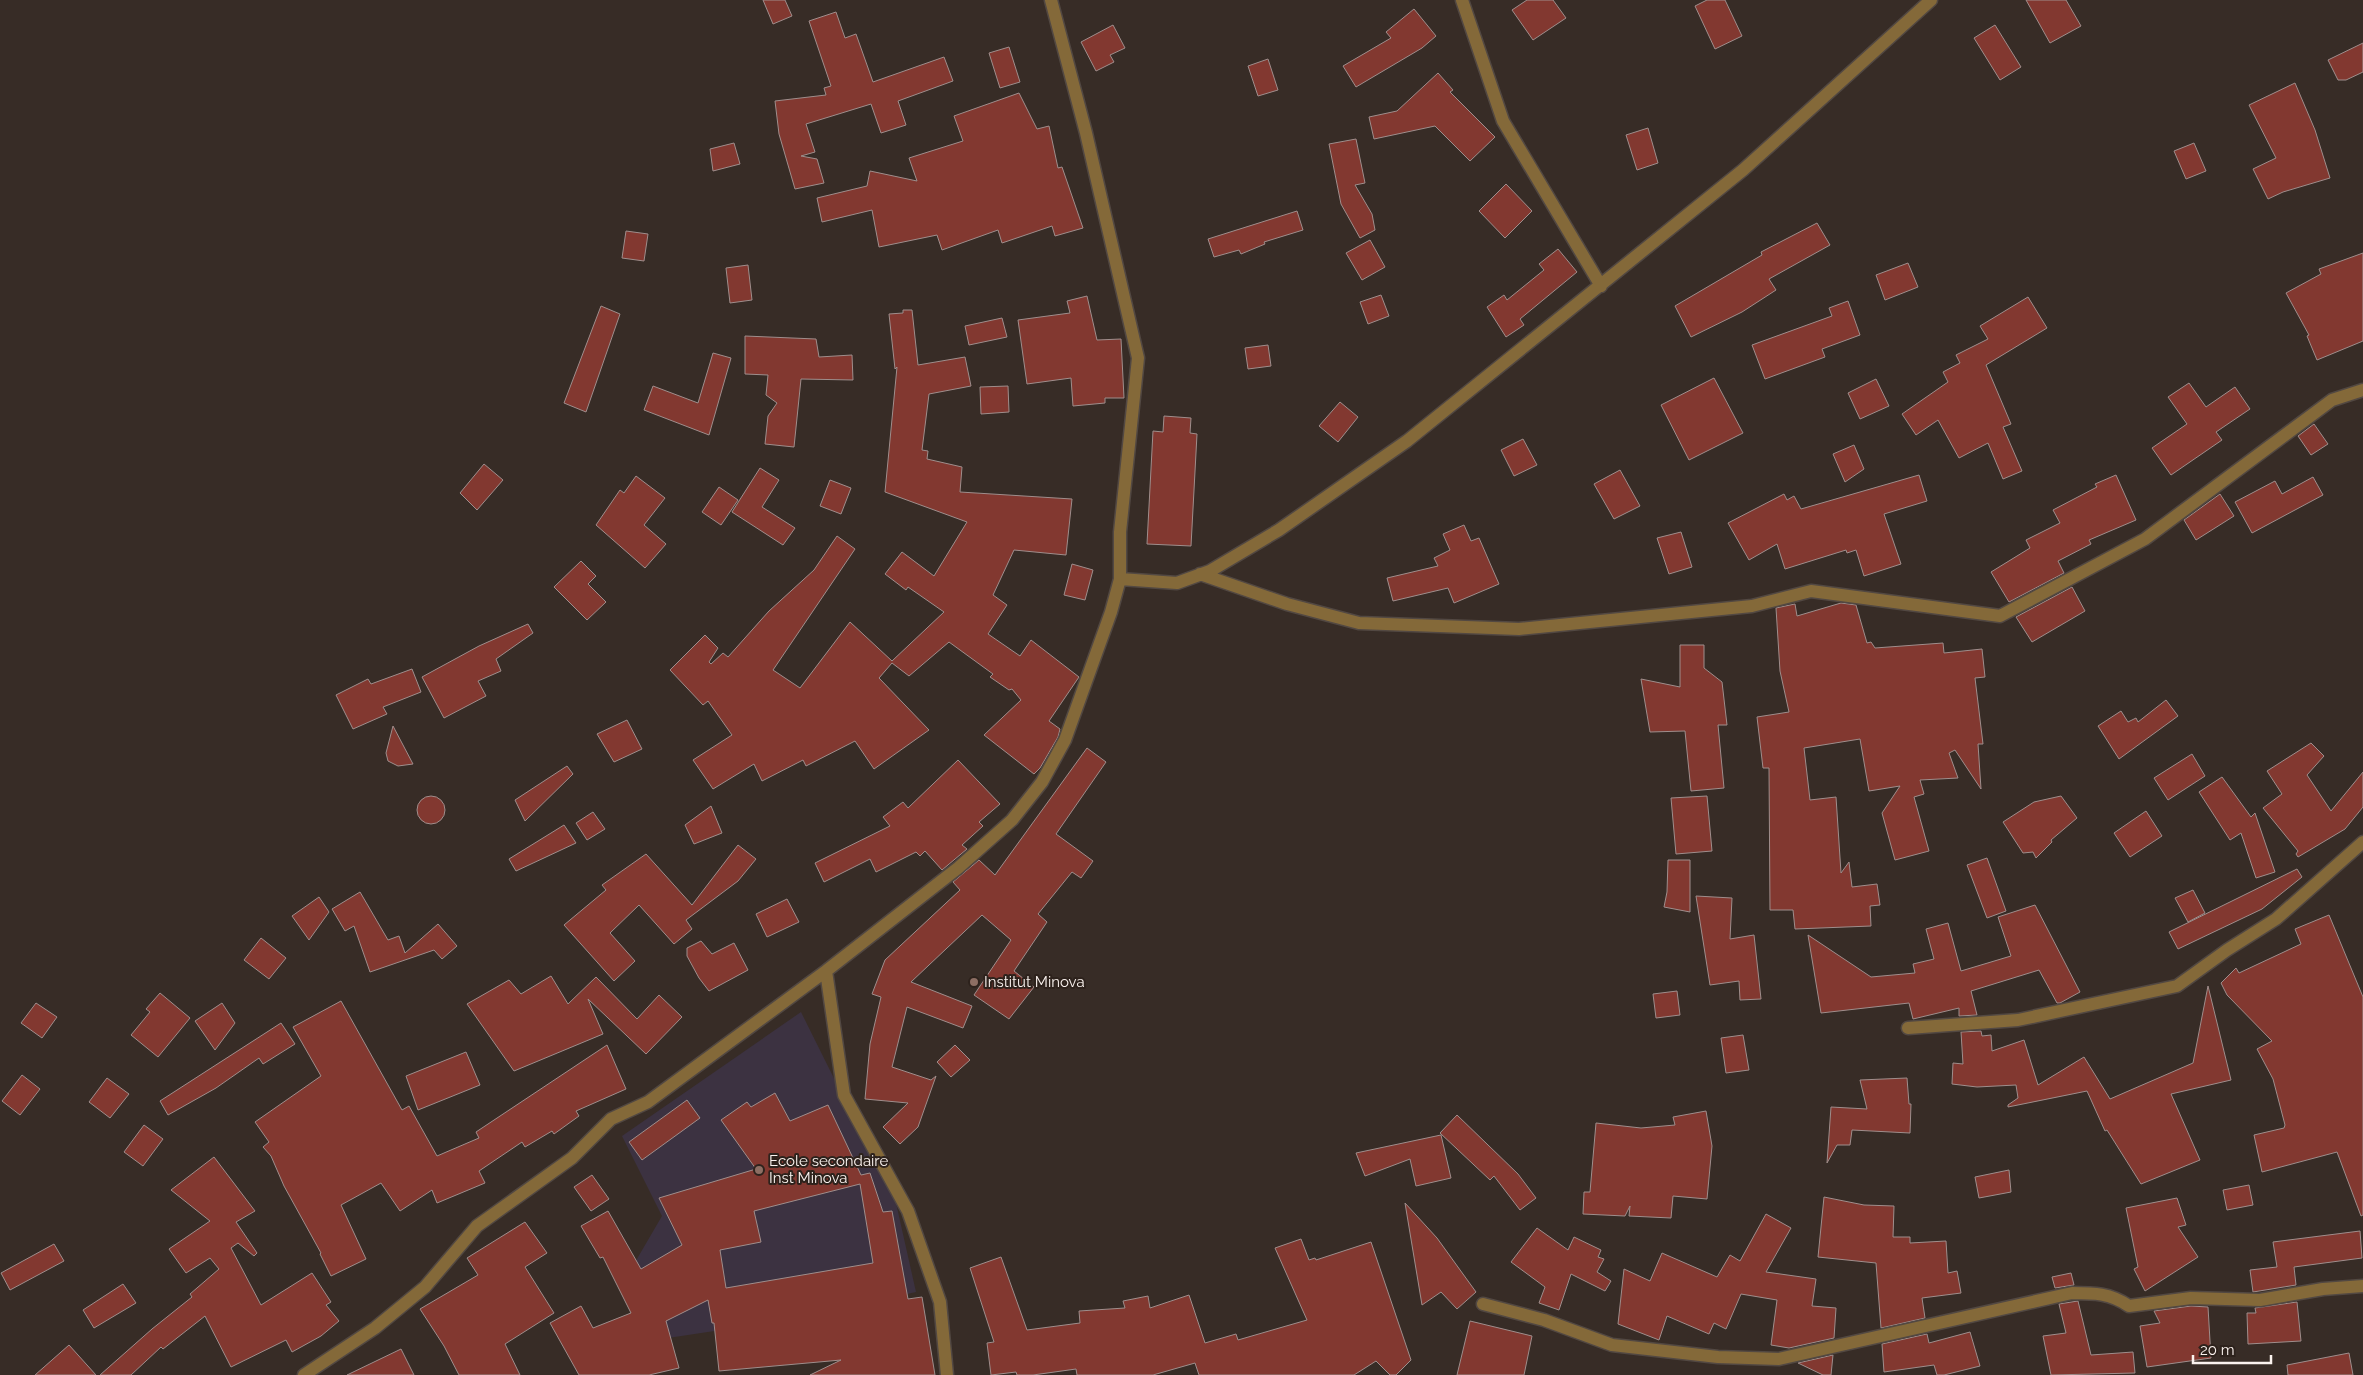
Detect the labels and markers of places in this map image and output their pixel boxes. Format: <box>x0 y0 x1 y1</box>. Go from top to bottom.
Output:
place label: Institut Minova <box>984 973 1085 991</box>
marker: Institut Minova <box>968 976 980 988</box>
place label: Ecole secondaire Inst Minova <box>769 1152 888 1187</box>
marker: Ecole secondaire Inst Minova <box>753 1164 765 1176</box>

